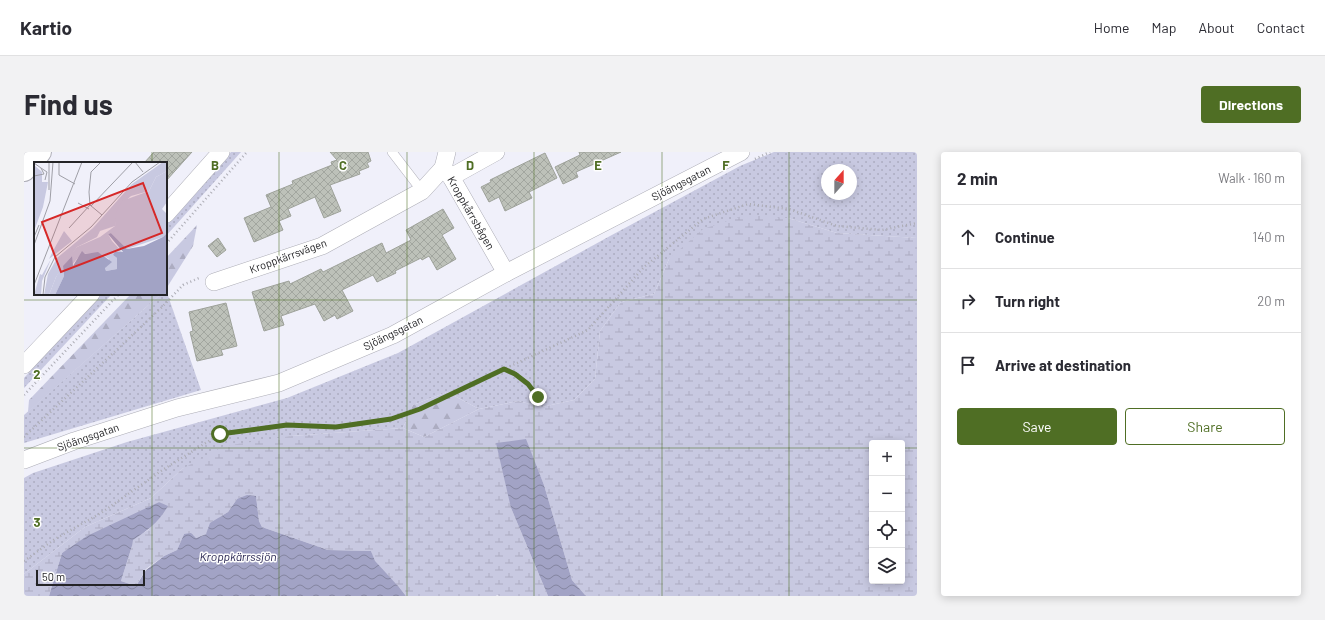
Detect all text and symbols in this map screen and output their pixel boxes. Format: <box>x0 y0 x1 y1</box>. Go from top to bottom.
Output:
text: Kartio <box>20 16 72 39</box>
text: Home <box>1094 19 1130 36</box>
text: Map <box>1152 19 1176 36</box>
text: About <box>1198 19 1235 36</box>
text: Contact <box>1257 19 1305 36</box>
button: Directions <box>1201 86 1301 123</box>
text: Find us <box>24 87 113 121</box>
text: B <box>211 157 219 173</box>
text: C <box>339 157 347 173</box>
text: D <box>466 157 474 173</box>
text: E <box>594 157 602 173</box>
text: F <box>722 157 730 173</box>
inset map <box>34 162 167 295</box>
street label: Sjöängsgatan <box>649 162 713 203</box>
north arrow <box>821 164 857 200</box>
text: 2 min <box>957 168 998 188</box>
text: Walk · 160 m <box>1218 170 1285 186</box>
street label: Kroppkårrsbågen <box>445 174 498 252</box>
icon: ahead <box>957 226 979 248</box>
text: Continue <box>995 228 1055 246</box>
text: 140 m <box>1253 229 1285 245</box>
street label: Kroppkärrsvägen <box>247 236 328 276</box>
icon: right <box>957 290 979 312</box>
text: Turn right <box>995 292 1060 310</box>
text: 20 m <box>1257 293 1285 309</box>
street label: Sjöängsgatan <box>361 313 425 353</box>
icon: arrive <box>957 354 979 376</box>
text: Arrive at destination <box>995 356 1131 374</box>
text: 2 <box>33 366 41 382</box>
route end <box>529 388 547 406</box>
button: Save <box>957 408 1117 445</box>
button: Share <box>1125 408 1285 445</box>
street label: Sjöängsgatan <box>55 420 121 453</box>
route start <box>211 425 229 443</box>
map controls <box>869 440 905 584</box>
button: + <box>869 440 905 476</box>
button: − <box>869 476 905 512</box>
button: locate <box>869 512 905 548</box>
text: 3 <box>33 514 41 530</box>
button: layers <box>869 548 905 584</box>
water label: Kroppkärrssjön <box>200 549 276 563</box>
scale bar <box>36 568 145 587</box>
text: 50 m <box>42 570 65 583</box>

